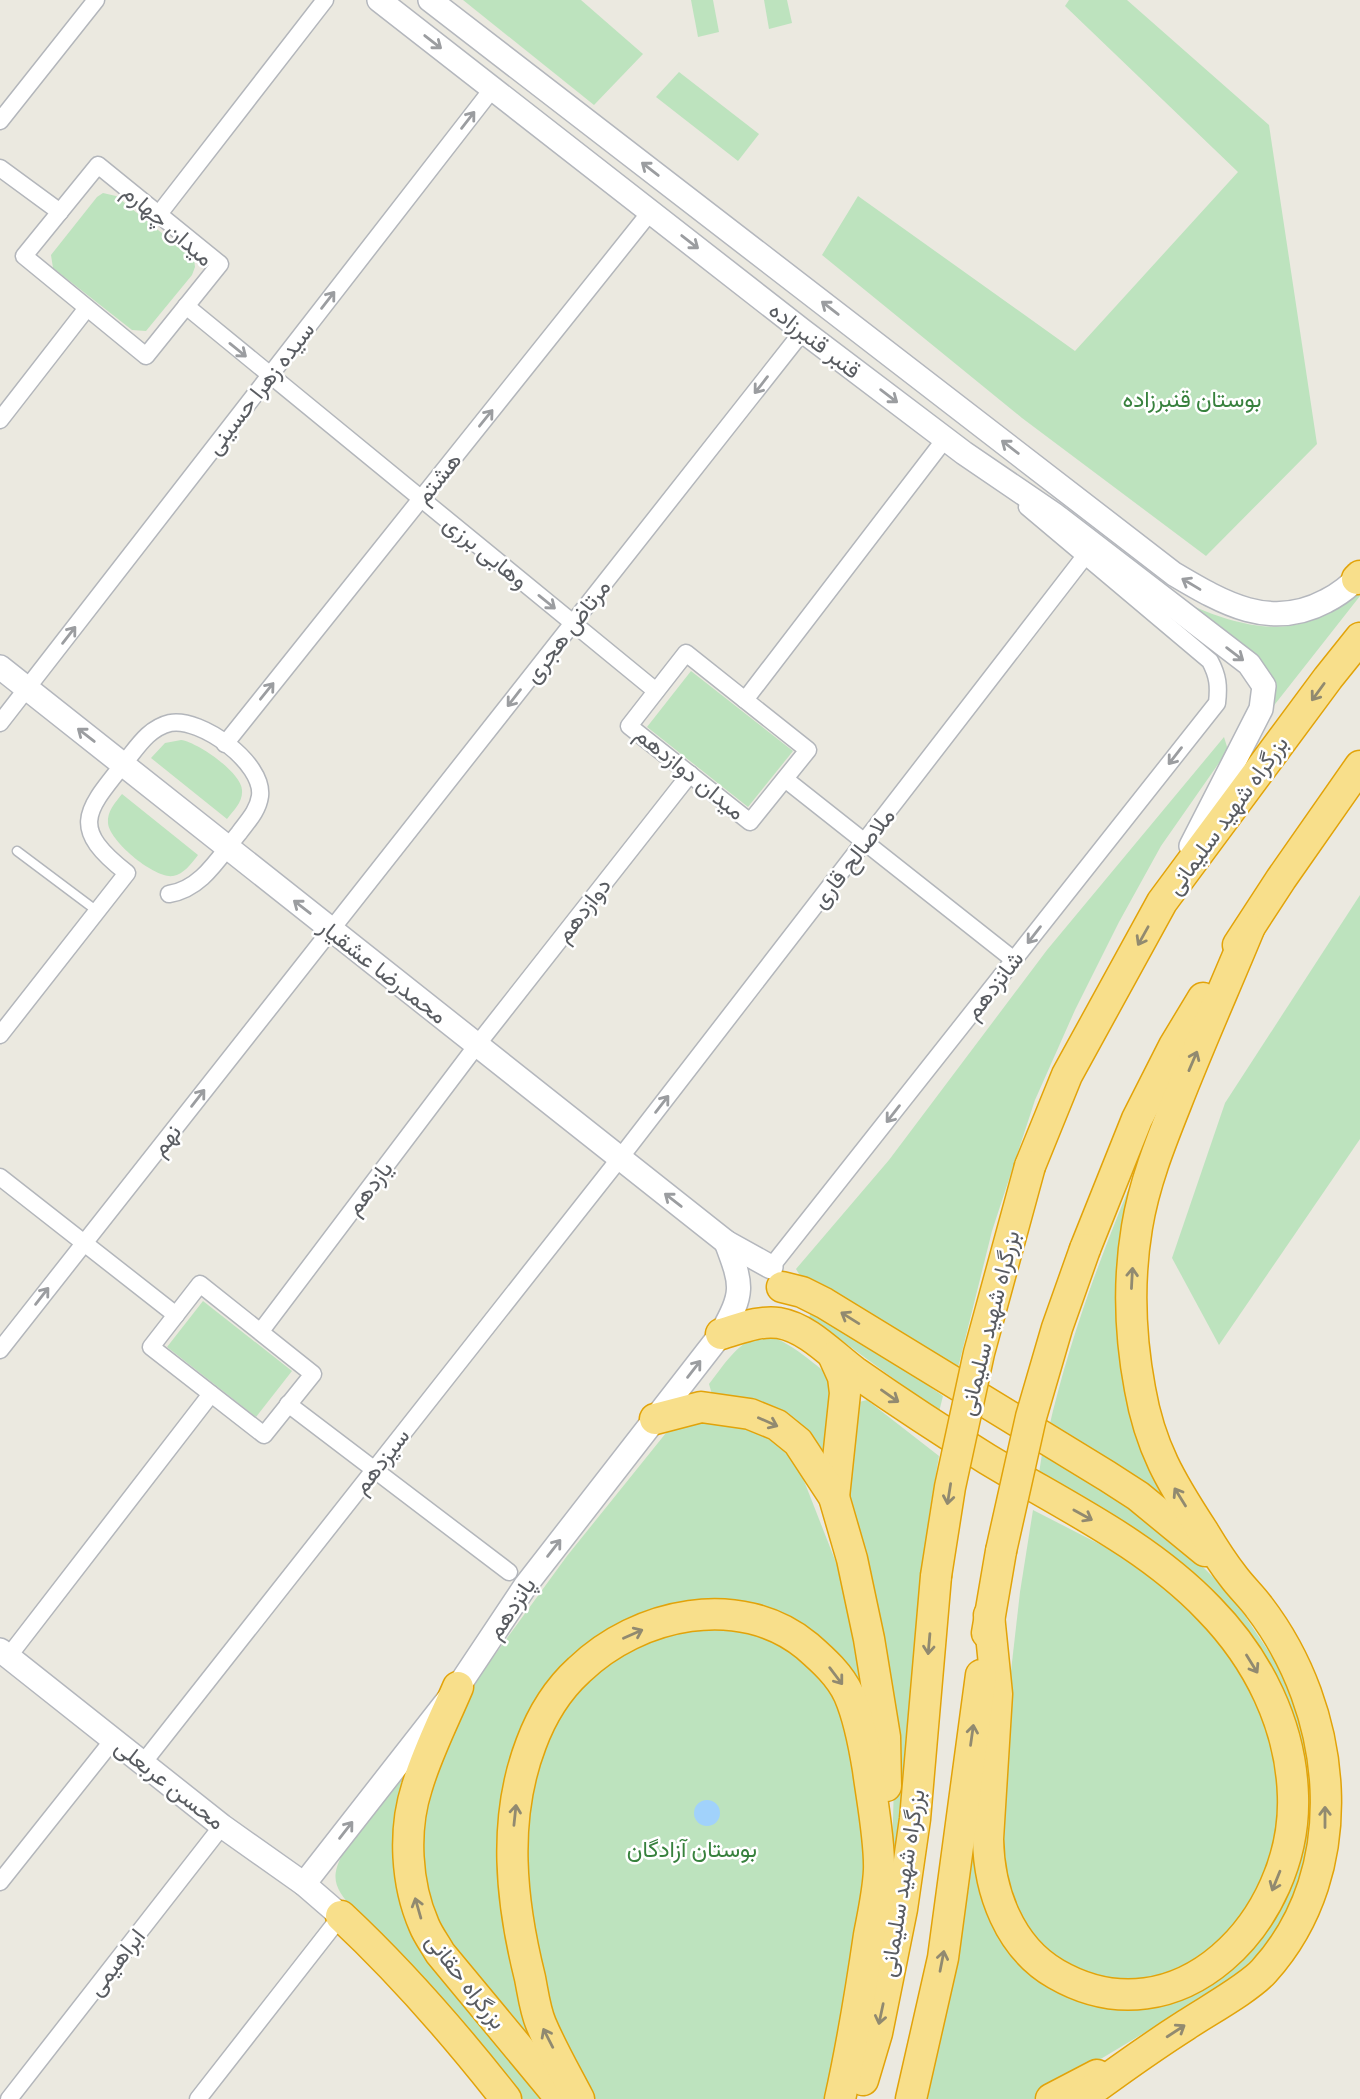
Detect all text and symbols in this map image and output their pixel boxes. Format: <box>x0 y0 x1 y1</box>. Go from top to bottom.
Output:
one-way arrow <box>424 34 442 49</box>
one-way arrow <box>460 112 475 130</box>
one-way arrow <box>641 162 659 177</box>
street label: میدان چهارم <box>115 176 221 274</box>
one-way arrow <box>680 235 698 250</box>
one-way arrow <box>321 292 336 310</box>
street label: قنبر قنبرزاده <box>763 294 868 385</box>
one-way arrow <box>821 301 839 316</box>
street label: سیده زهرا حسینی <box>198 315 321 460</box>
one-way arrow <box>229 342 247 357</box>
one-way arrow <box>753 375 768 394</box>
park label: بوستان قنبرزاده <box>1123 383 1261 414</box>
one-way arrow <box>879 389 898 404</box>
one-way arrow <box>479 409 494 427</box>
one-way arrow <box>1001 440 1019 455</box>
street label: هشتم <box>407 445 468 510</box>
street label: وهابی برزی <box>437 508 535 595</box>
street label: مرتاض هجری <box>516 572 617 689</box>
one-way arrow <box>1182 577 1202 591</box>
one-way arrow <box>538 594 556 610</box>
one-way arrow <box>61 626 76 644</box>
one-way arrow <box>1226 646 1244 661</box>
one-way arrow <box>260 682 275 700</box>
one-way arrow <box>1310 682 1325 700</box>
one-way arrow <box>506 689 521 707</box>
street label: میدان دوازدهم <box>629 719 752 827</box>
one-way arrow <box>77 727 95 743</box>
street label: بزرگراه شهید سلیمانی <box>1158 729 1295 901</box>
one-way arrow <box>1167 747 1182 765</box>
street label: ملاصالح قاری <box>804 801 902 915</box>
street label: دوازدهم <box>548 871 618 948</box>
one-way arrow <box>294 899 312 914</box>
street label: محمدرضا عشقیار <box>312 910 454 1031</box>
one-way arrow <box>1026 926 1041 944</box>
one-way arrow <box>1136 926 1150 946</box>
street label: شانزدهم <box>957 944 1030 1026</box>
one-way arrow <box>1188 1051 1201 1072</box>
one-way arrow <box>191 1090 206 1108</box>
one-way arrow <box>654 1096 669 1114</box>
one-way arrow <box>885 1104 900 1122</box>
street label: نهم <box>143 1117 188 1162</box>
street label: یازدهم <box>338 1154 399 1221</box>
one-way arrow <box>664 1192 682 1208</box>
street label: بزرگراه شهید سلیمانی <box>951 1227 1027 1419</box>
one-way arrow <box>1126 1268 1139 1290</box>
one-way arrow <box>35 1288 50 1306</box>
one-way arrow <box>841 1311 861 1325</box>
one-way arrow <box>686 1361 701 1379</box>
one-way arrow <box>880 1389 899 1403</box>
one-way arrow <box>757 1416 779 1429</box>
street label: سیزدهم <box>345 1421 416 1500</box>
one-way arrow <box>942 1482 955 1505</box>
one-way arrow <box>1173 1488 1188 1507</box>
one-way arrow <box>1073 1508 1093 1522</box>
one-way arrow <box>546 1540 561 1558</box>
street label: پانزدهم <box>479 1571 543 1645</box>
one-way arrow <box>621 1627 643 1640</box>
one-way arrow <box>923 1632 936 1654</box>
one-way arrow <box>1244 1654 1259 1673</box>
one-way arrow <box>829 1667 844 1685</box>
one-way arrow <box>965 1724 978 1747</box>
street label: محسن عربعلی <box>109 1731 232 1836</box>
street label: بزرگراه شهید سلیمانی <box>871 1787 932 1979</box>
one-way arrow <box>508 1805 521 1827</box>
one-way arrow <box>1318 1805 1332 1828</box>
one-way arrow <box>339 1821 354 1840</box>
park label: بوستان آزادگان <box>627 1833 757 1864</box>
one-way arrow <box>1269 1870 1282 1891</box>
one-way arrow <box>411 1897 424 1919</box>
street label: ابراهیمی <box>80 1922 152 2002</box>
street label: بزرگراه حقانی <box>419 1926 514 2035</box>
one-way arrow <box>936 1950 950 1973</box>
one-way arrow <box>873 2002 887 2025</box>
one-way arrow <box>1166 2024 1185 2039</box>
one-way arrow <box>541 2028 555 2049</box>

